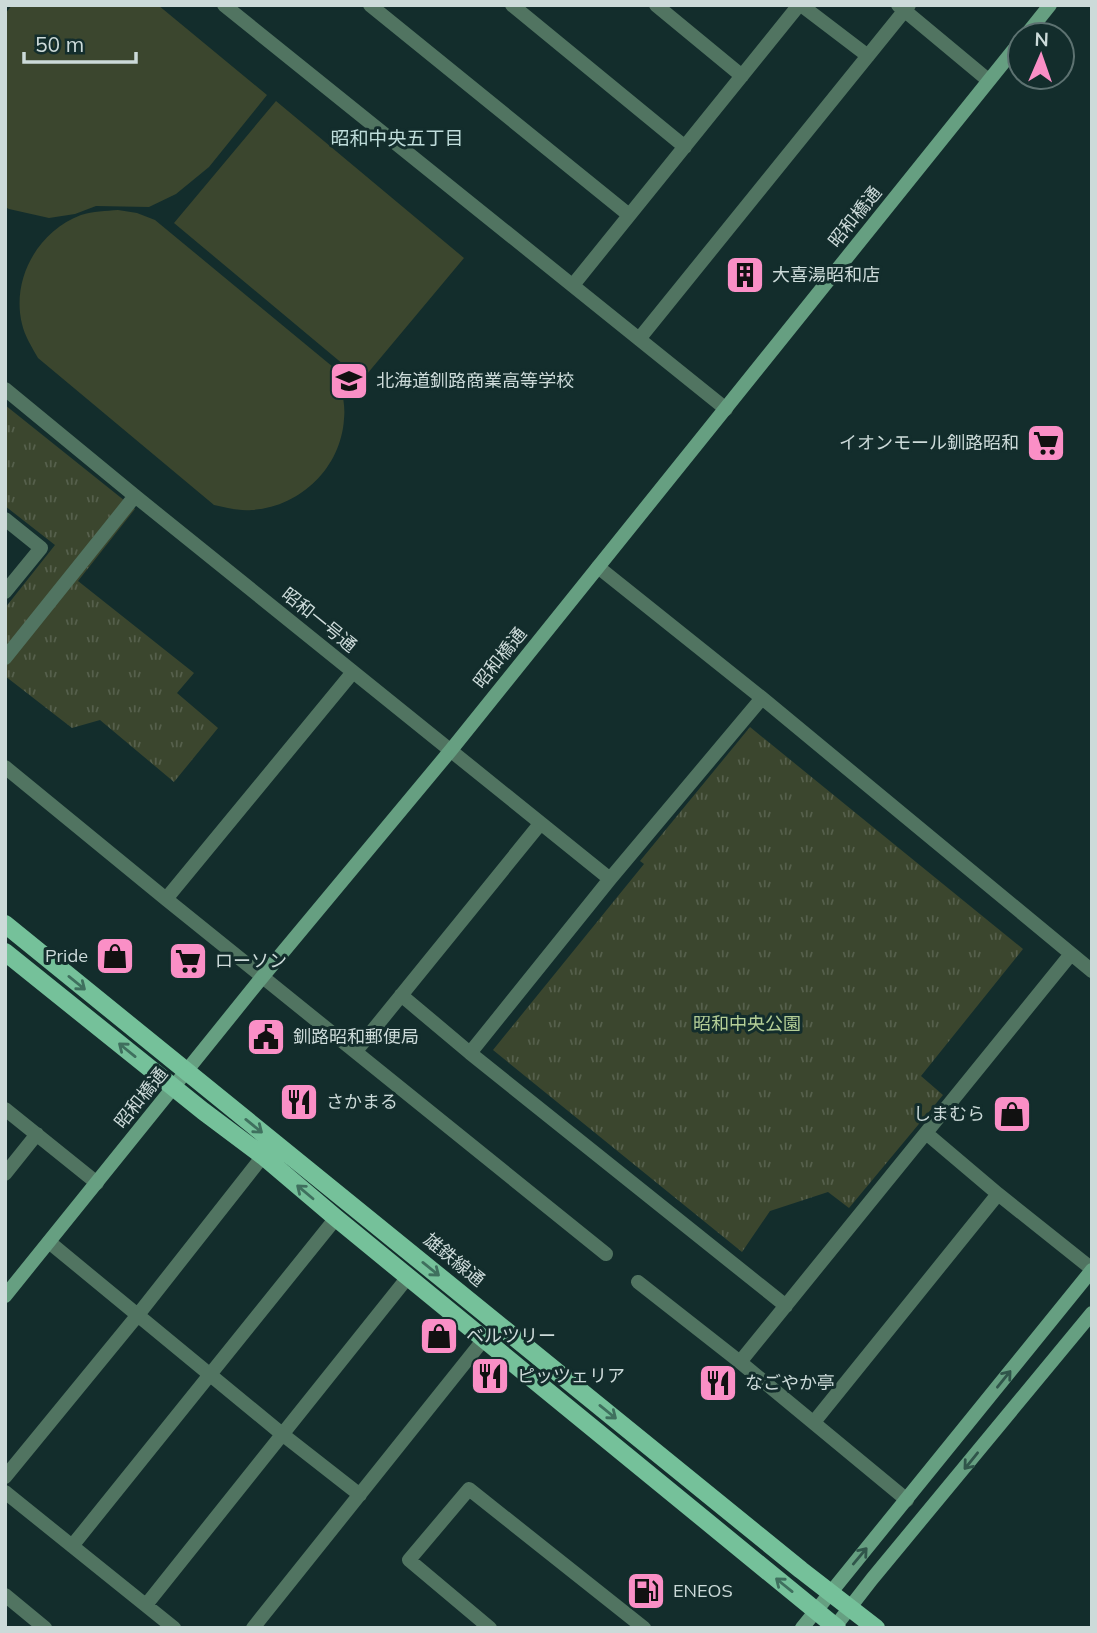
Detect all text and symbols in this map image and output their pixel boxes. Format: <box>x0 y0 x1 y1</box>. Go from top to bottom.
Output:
scale bar <box>24 21 136 65</box>
north arrow <box>1006 21 1076 91</box>
text: N <box>1034 27 1049 51</box>
text: 50 m <box>35 31 84 57</box>
district label: 昭和中央五丁目 <box>330 126 464 150</box>
street label: 昭和橋通 <box>823 181 886 252</box>
building icon: 大喜湯昭和店 <box>724 254 766 296</box>
place label: 大喜湯昭和店 <box>772 263 880 286</box>
school or university icon: 北海道釧路商業高等学校 <box>328 360 370 402</box>
place label: 北海道釧路商業高等学校 <box>376 369 574 392</box>
supermarket icon: イオンモール釧路昭和 <box>1025 422 1067 464</box>
place label: イオンモール釧路昭和 <box>839 431 1019 454</box>
street label: 昭和一号通 <box>277 582 362 657</box>
street label: 昭和橋通 <box>468 622 531 693</box>
shop icon: Pride <box>94 935 136 977</box>
supermarket icon: ローソン <box>167 940 209 982</box>
place label: Pride <box>45 944 88 967</box>
place label: ローソン <box>215 949 287 972</box>
one-way arrow <box>68 975 86 991</box>
park label: 昭和中央公園 <box>693 1012 801 1035</box>
public building icon: 釧路昭和郵便局 <box>245 1016 287 1058</box>
place label: 釧路昭和郵便局 <box>293 1025 419 1048</box>
one-way arrow <box>118 1043 136 1058</box>
street label: 昭和橋通 <box>109 1062 172 1133</box>
restaurant icon: さかまる <box>278 1081 320 1123</box>
place label: さかまる <box>326 1090 398 1113</box>
shop icon: しまむら <box>991 1093 1033 1135</box>
place label: しまむら <box>913 1102 985 1125</box>
one-way arrow <box>245 1118 263 1134</box>
one-way arrow <box>296 1184 314 1200</box>
street label: 雄鉄線通 <box>419 1228 490 1291</box>
one-way arrow <box>422 1261 440 1276</box>
shop icon: ベルツリー <box>418 1315 460 1357</box>
place label: ベルツリー <box>466 1324 556 1347</box>
restaurant icon: ピッツェリア <box>469 1355 511 1397</box>
restaurant icon: なごやか亭 <box>697 1362 739 1404</box>
place label: ピッツェリア <box>517 1364 625 1387</box>
place label: なごやか亭 <box>745 1371 835 1394</box>
one-way arrow <box>996 1371 1012 1389</box>
one-way arrow <box>598 1404 616 1420</box>
one-way arrow <box>963 1451 978 1469</box>
one-way arrow <box>852 1547 868 1565</box>
fuel station icon: ENEOS <box>625 1570 667 1612</box>
one-way arrow <box>775 1577 793 1593</box>
place label: ENEOS <box>673 1579 733 1602</box>

